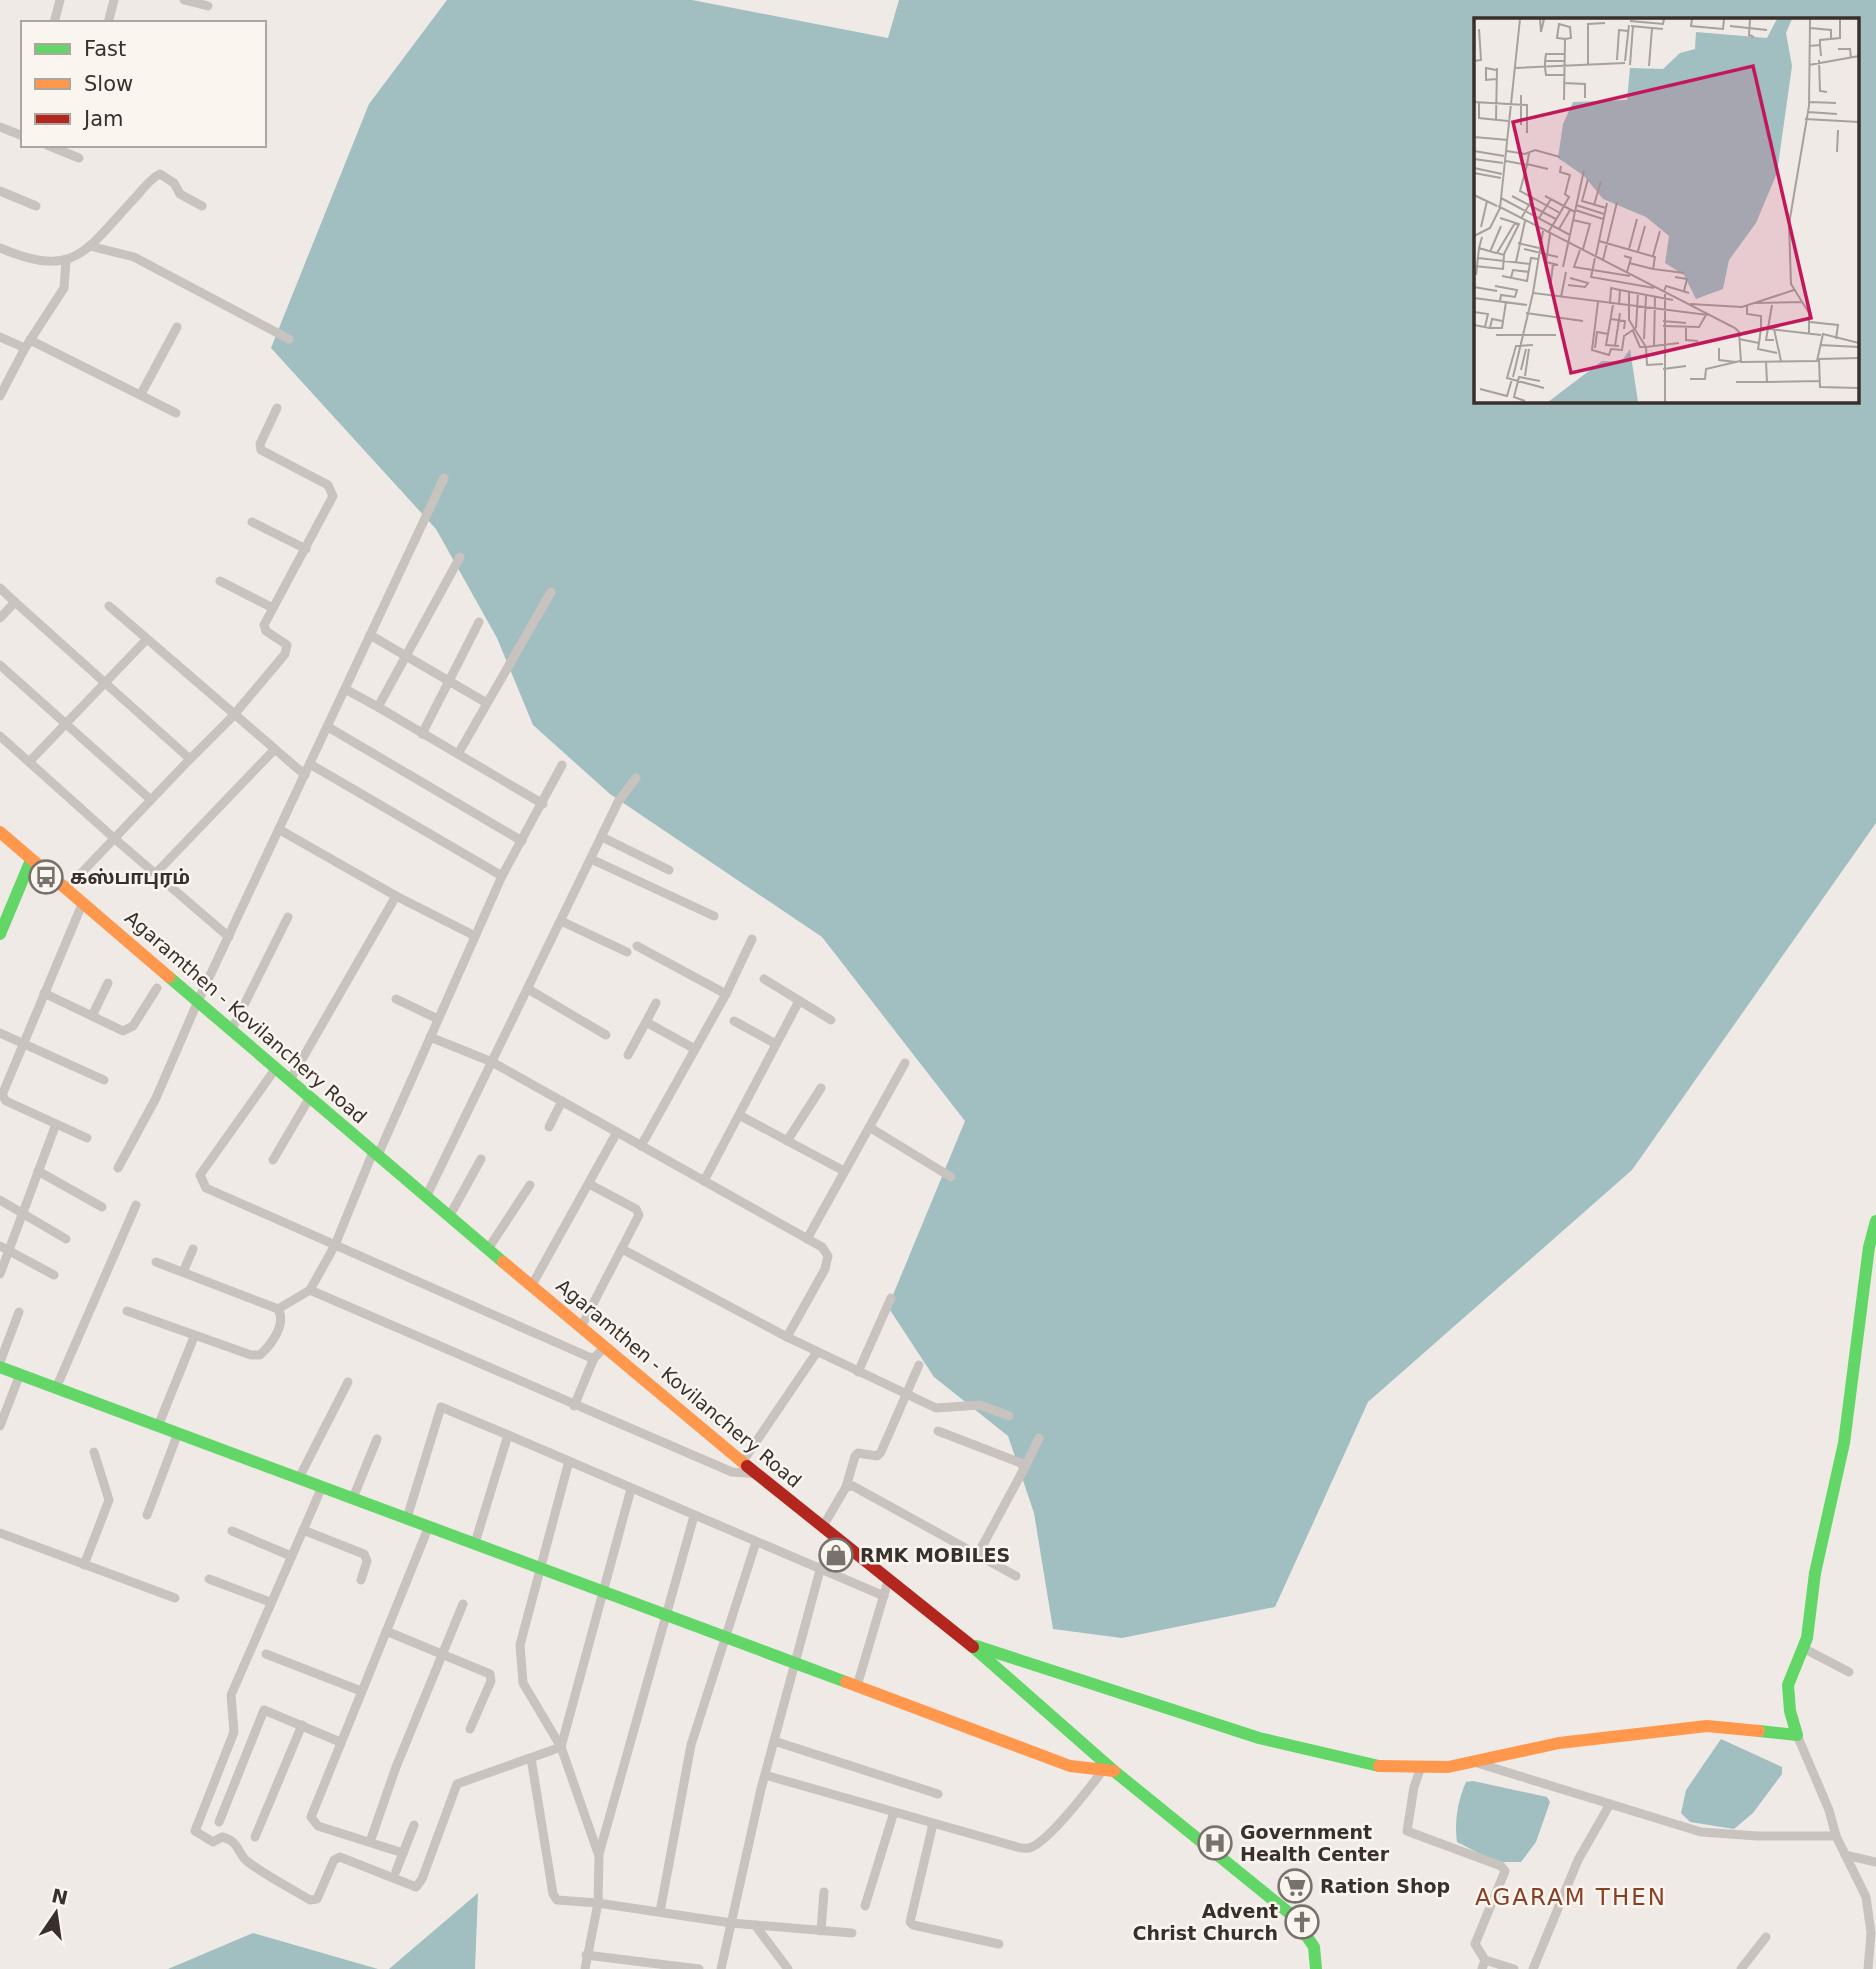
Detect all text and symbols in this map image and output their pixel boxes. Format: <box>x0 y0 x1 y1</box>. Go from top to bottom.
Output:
inset map <box>1474 18 1858 402</box>
legend <box>21 21 266 147</box>
text: Fast <box>84 37 126 61</box>
text: Slow <box>84 72 133 96</box>
text: Jam <box>82 107 124 131</box>
bus stop icon: கஸ்பாபுரம் <box>27 858 65 896</box>
place label: கஸ்பாபுரம் <box>70 866 190 890</box>
street label: Agaramthen - Kovilanchery Road <box>121 906 371 1128</box>
street label: Agaramthen - Kovilanchery Road <box>552 1274 806 1492</box>
shop icon: RMK MOBILES <box>817 1536 855 1574</box>
place label: RMK MOBILES <box>860 1544 1010 1566</box>
place label: Government Health Center <box>1240 1821 1390 1865</box>
hospital icon: Government Health Center <box>1196 1824 1234 1862</box>
supermarket icon: Ration Shop <box>1276 1867 1314 1905</box>
place label: Ration Shop <box>1320 1875 1450 1897</box>
north arrow <box>21 1878 91 1948</box>
text: N <box>50 1884 70 1909</box>
district label: AGARAM THEN <box>1475 1884 1667 1910</box>
place label: Advent Christ Church <box>1132 1900 1278 1944</box>
church icon: Advent Christ Church <box>1283 1903 1321 1941</box>

